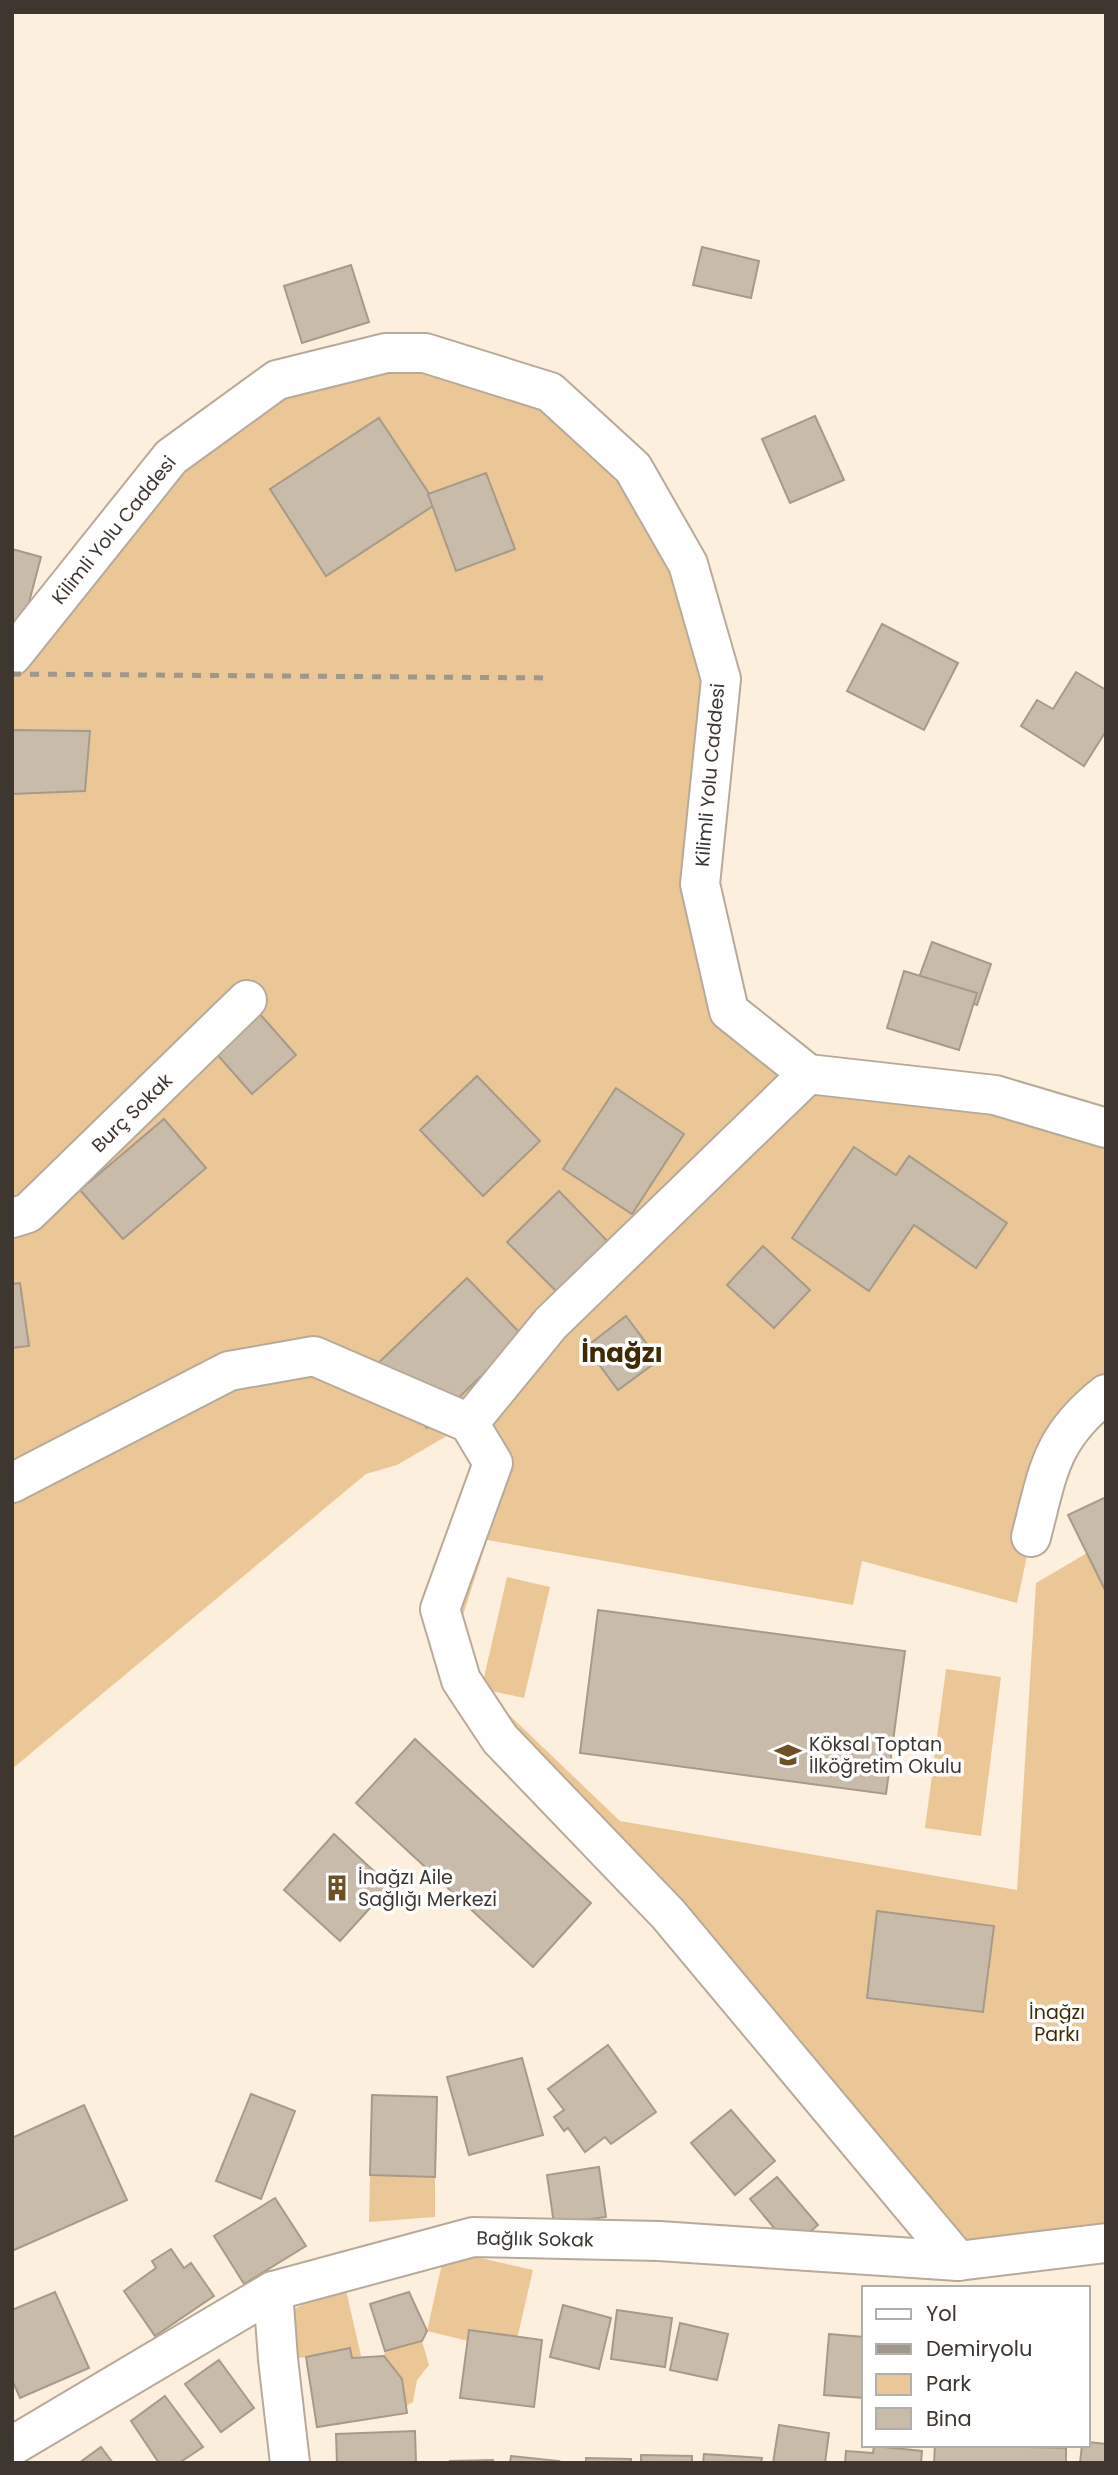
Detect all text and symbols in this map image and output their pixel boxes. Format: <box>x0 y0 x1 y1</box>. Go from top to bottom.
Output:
street label: Kilimli Yolu Caddesi <box>46 450 182 610</box>
street label: Kilimli Yolu Caddesi <box>689 682 731 868</box>
street label: Burç Sokak <box>85 1067 179 1159</box>
district label: İnağzı <box>581 1335 663 1371</box>
place label: Köksal Toptan İlköğretim Okulu <box>809 1731 962 1780</box>
school or university icon: Köksal Toptan İlköğretim Okulu <box>773 1740 803 1770</box>
place label: İnağzı Aile Sağlığı Merkezi <box>358 1864 497 1913</box>
building icon: İnağzı Aile Sağlığı Merkezi <box>322 1873 352 1903</box>
park label: İnağzı Parkı <box>1029 1999 1085 2048</box>
street label: Bağlık Sokak <box>476 2224 594 2254</box>
legend <box>862 2286 1090 2447</box>
text: Yol <box>926 2299 957 2328</box>
text: Demiryolu <box>926 2334 1032 2363</box>
text: Park <box>926 2369 971 2398</box>
text: Bina <box>926 2404 972 2433</box>

